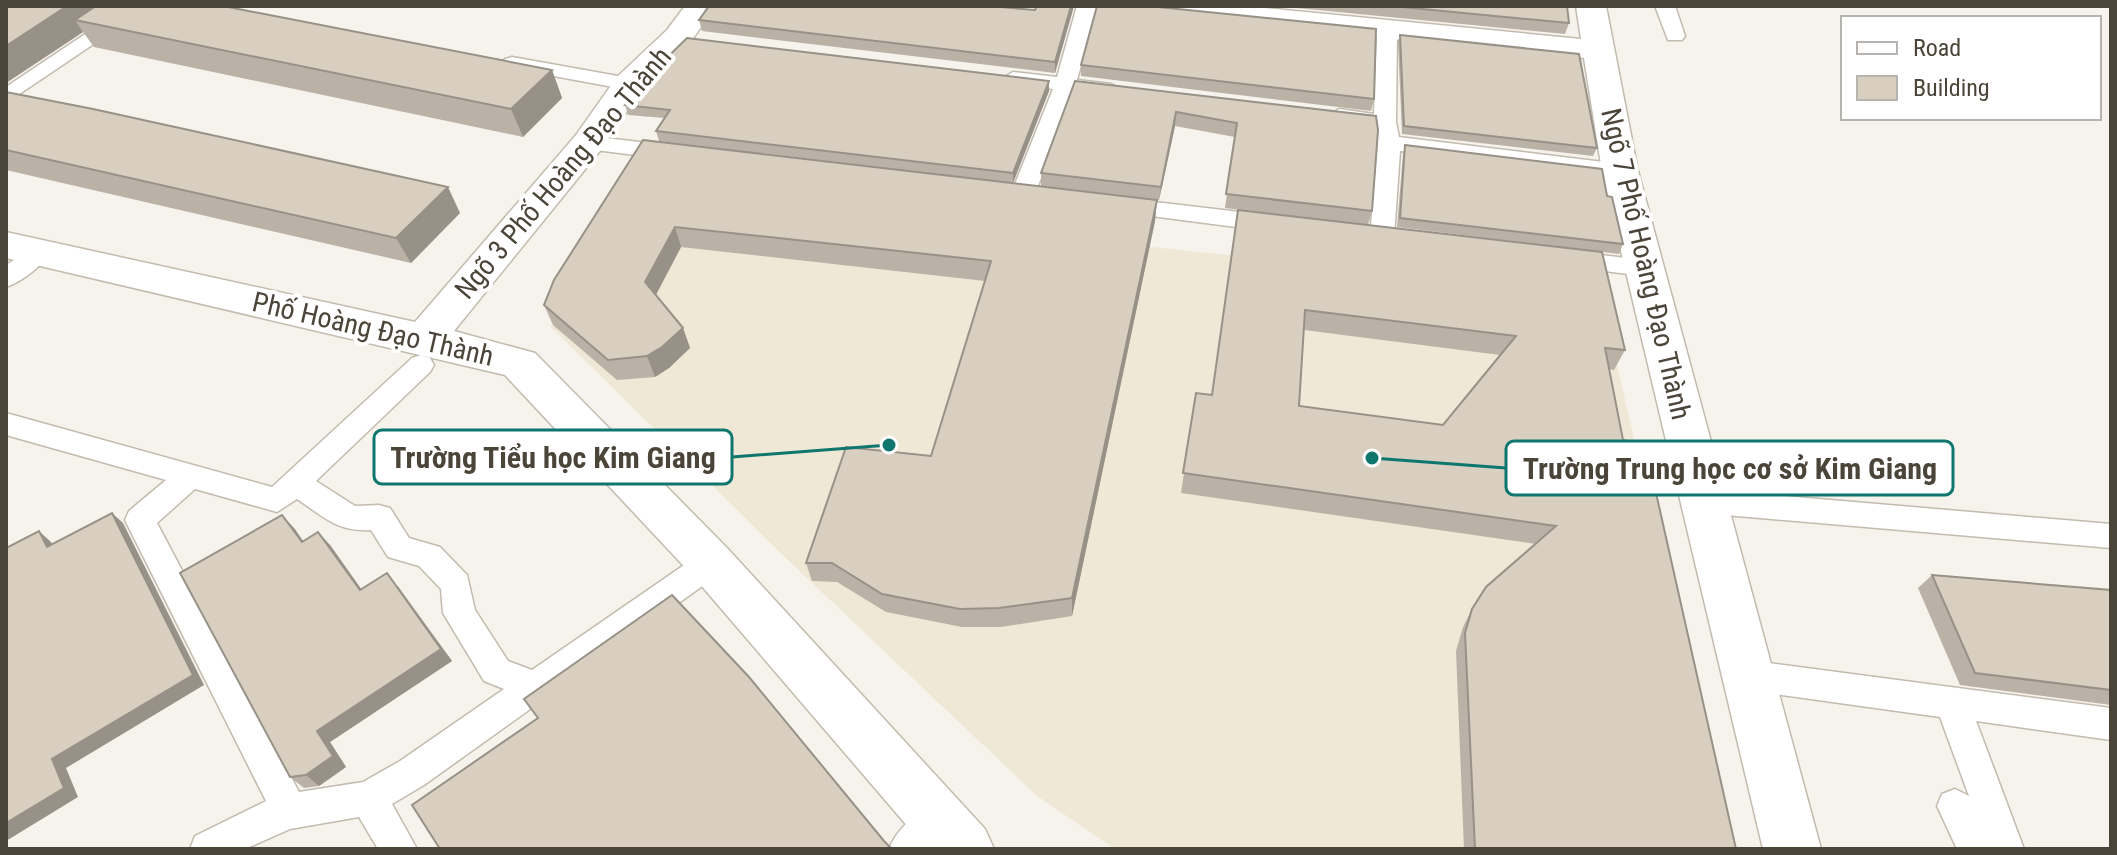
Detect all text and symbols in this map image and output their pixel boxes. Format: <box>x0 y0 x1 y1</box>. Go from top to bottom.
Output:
legend <box>1841 16 2101 120</box>
text: Road <box>1913 34 1961 62</box>
street label: Ngõ 3 Phố Hoàng Đạo Thành <box>448 40 678 306</box>
text: Building <box>1913 74 1990 102</box>
street label: Ngõ 7 Phố Hoàng Đạo Thành <box>1594 105 1698 423</box>
street label: Phố Hoàng Đạo Thành <box>249 285 497 373</box>
callout: Trường Tiểu học Kim Giang <box>374 430 732 484</box>
text: Trường Tiểu học Kim Giang <box>390 440 716 475</box>
callout: Trường Trung học cơ sở Kim Giang <box>1506 441 1953 495</box>
text: Trường Trung học cơ sở Kim Giang <box>1523 451 1937 486</box>

